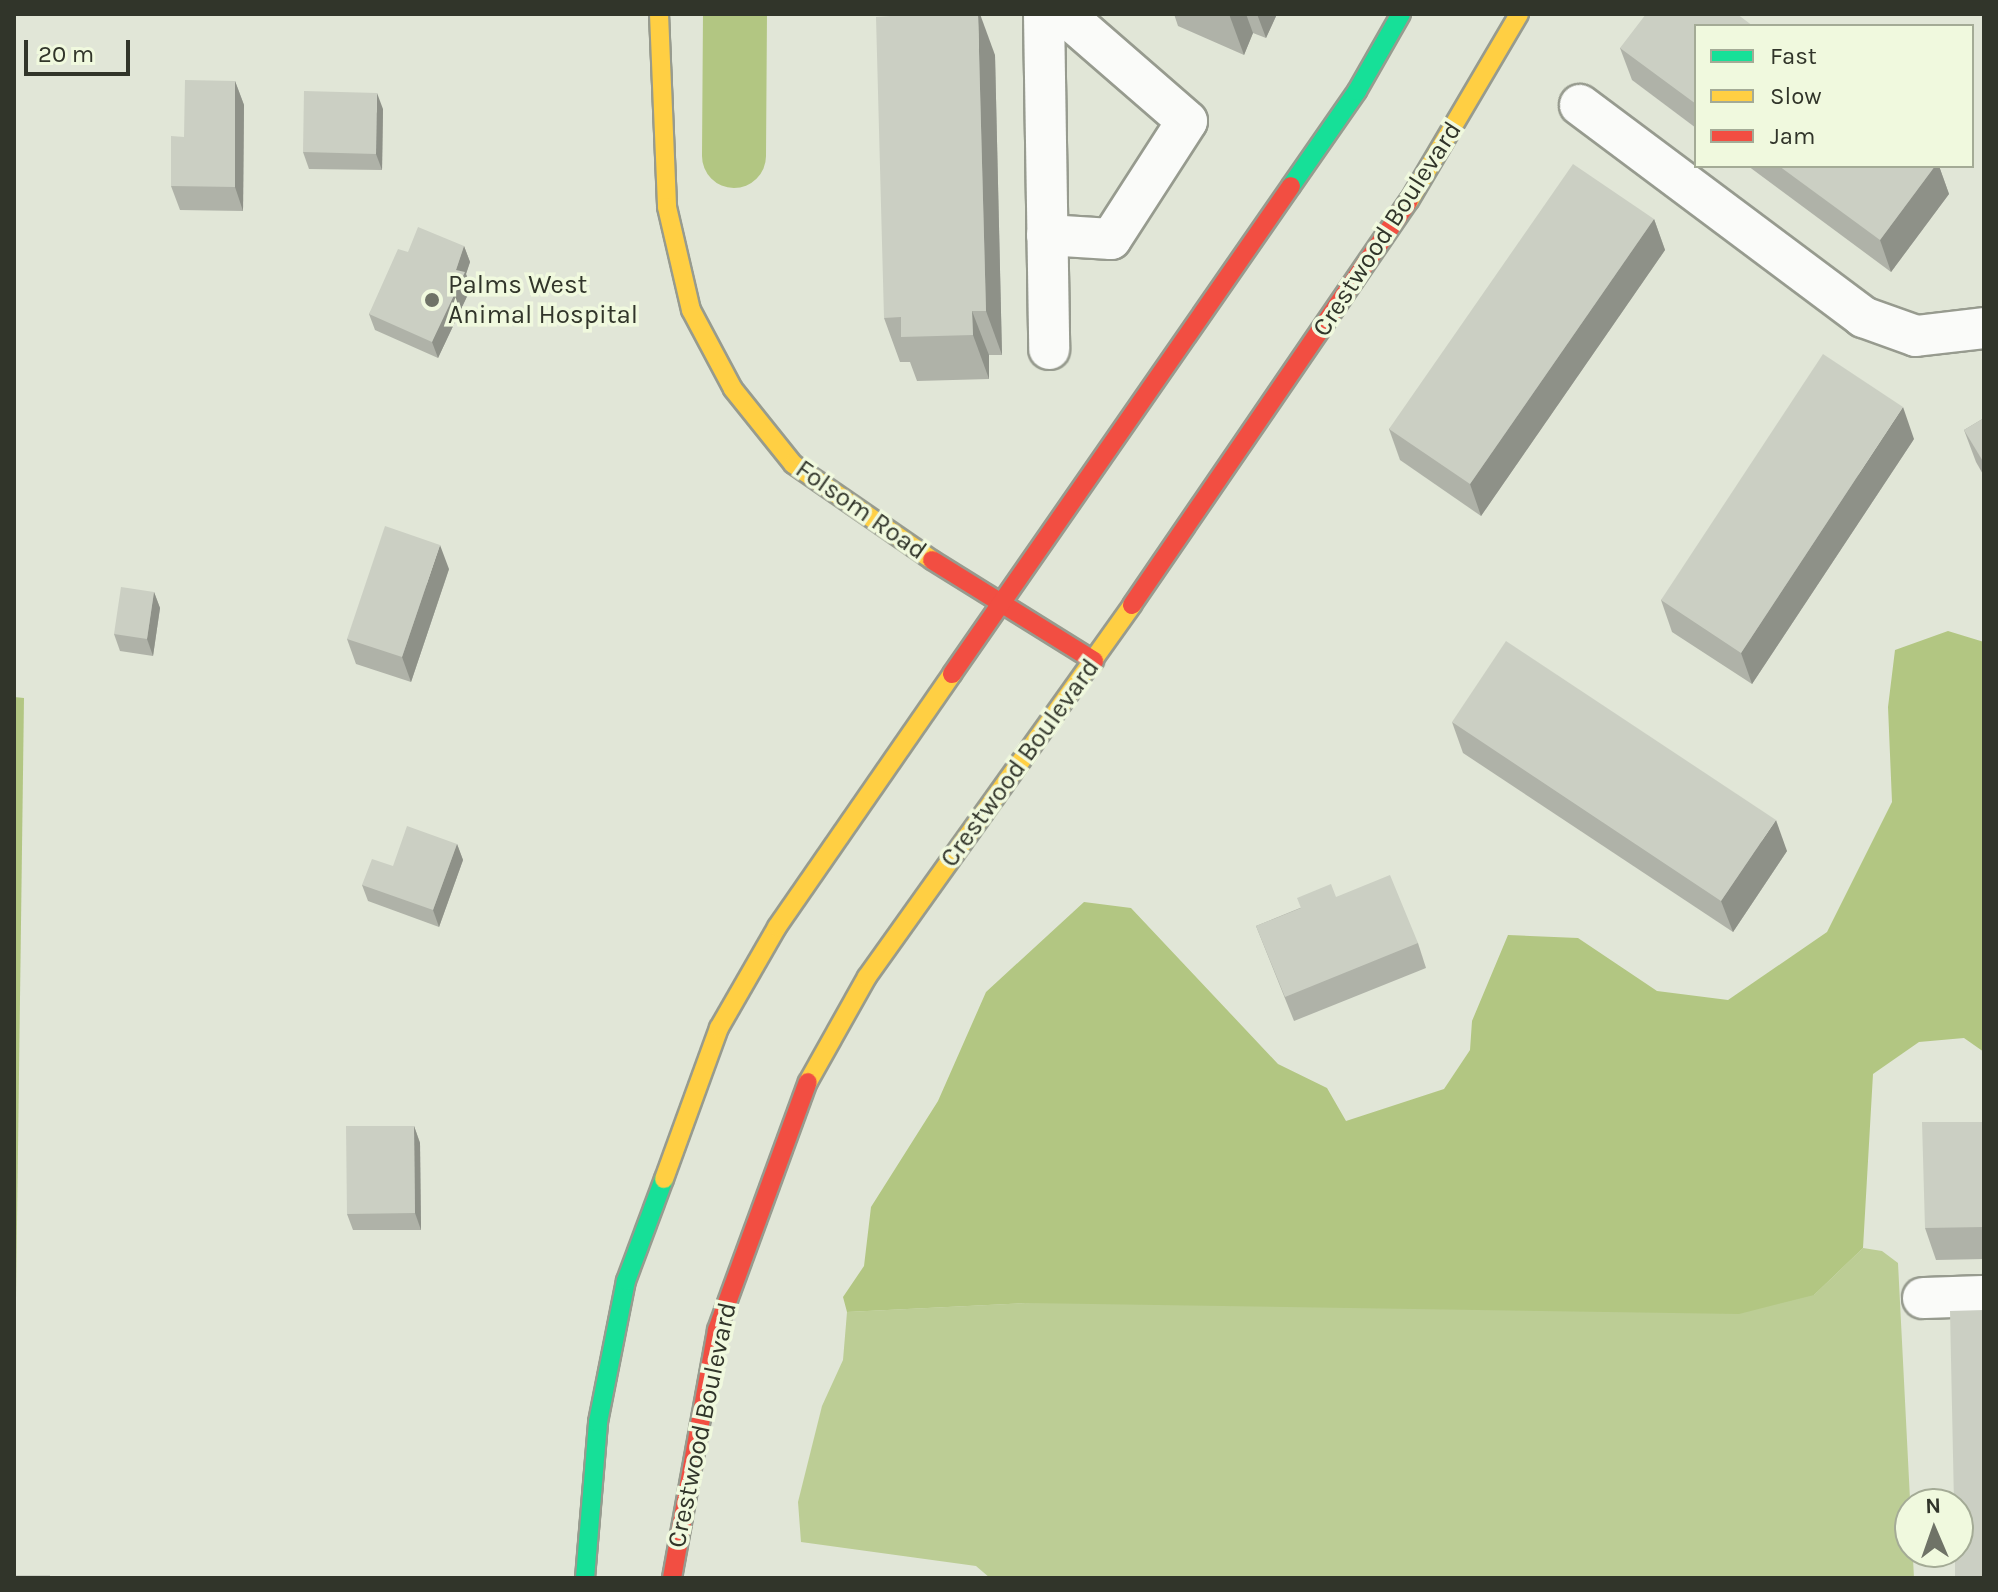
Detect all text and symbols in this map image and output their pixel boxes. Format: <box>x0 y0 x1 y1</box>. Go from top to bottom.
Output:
scale bar <box>28 24 134 74</box>
legend <box>1694 24 1974 168</box>
text: 20 m <box>38 40 94 68</box>
text: Fast <box>1770 42 1817 70</box>
text: Slow <box>1770 82 1822 110</box>
street label: Crestwood Boulevard <box>1306 116 1468 342</box>
text: Jam <box>1770 122 1815 150</box>
place label: Palms West Animal Hospital <box>448 269 638 330</box>
marker: Palms West Animal Hospital <box>423 291 441 309</box>
street label: Folsom Road <box>790 453 932 567</box>
street label: Crestwood Boulevard <box>934 653 1106 873</box>
street label: Crestwood Boulevard <box>661 1300 743 1550</box>
north arrow <box>1894 1488 1974 1568</box>
text: N <box>1925 1493 1942 1519</box>

